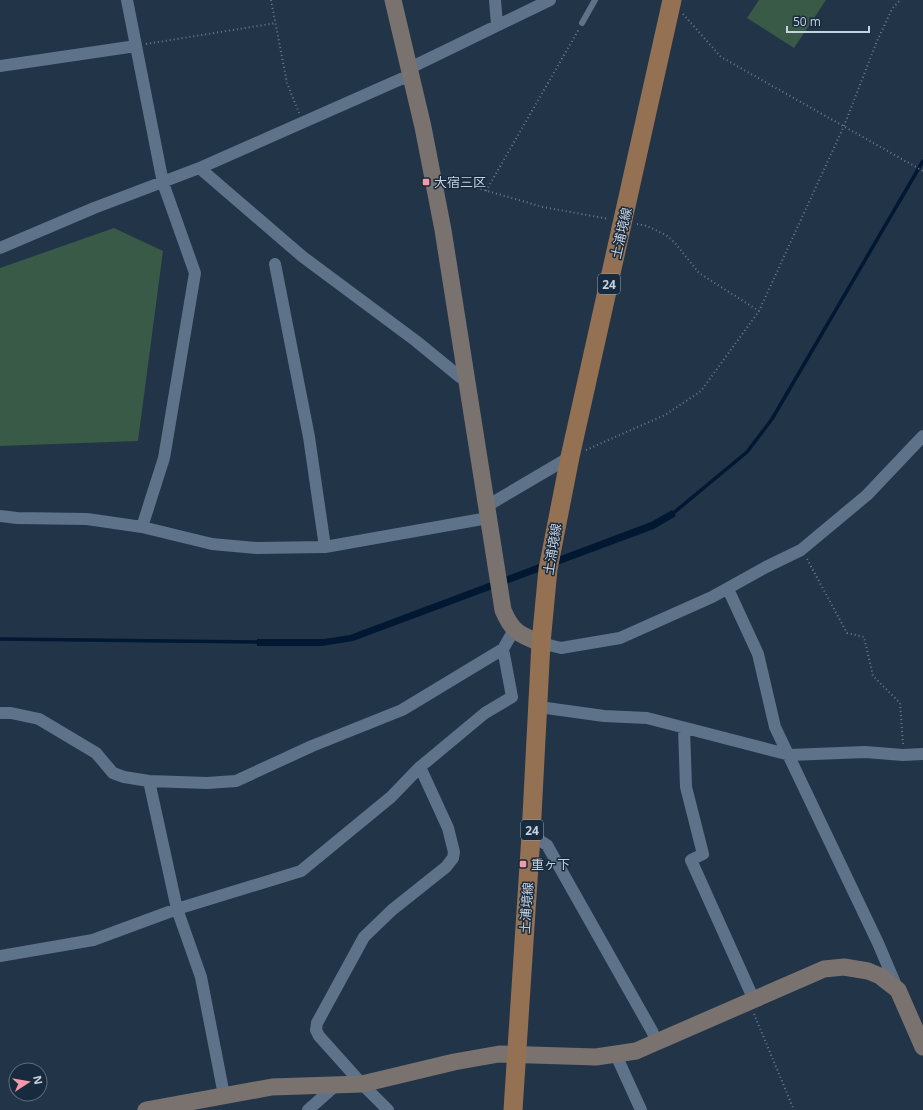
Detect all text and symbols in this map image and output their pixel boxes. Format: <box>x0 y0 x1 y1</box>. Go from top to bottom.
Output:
scale bar <box>787 8 869 34</box>
text: 50 m <box>793 13 821 30</box>
place label: 大宿三区 <box>434 173 486 191</box>
marker: 大宿三区 <box>421 177 431 187</box>
street label: 土浦境線 <box>606 206 636 260</box>
road number: 24 <box>598 274 620 294</box>
street label: 土浦境線 <box>539 522 565 576</box>
road number: 24 <box>521 820 543 840</box>
place label: 重ヶ下 <box>531 855 570 873</box>
marker: 重ヶ下 <box>518 859 528 869</box>
street label: 土浦境線 <box>515 881 537 935</box>
north arrow <box>8 1062 48 1102</box>
text: N <box>30 1074 47 1086</box>

